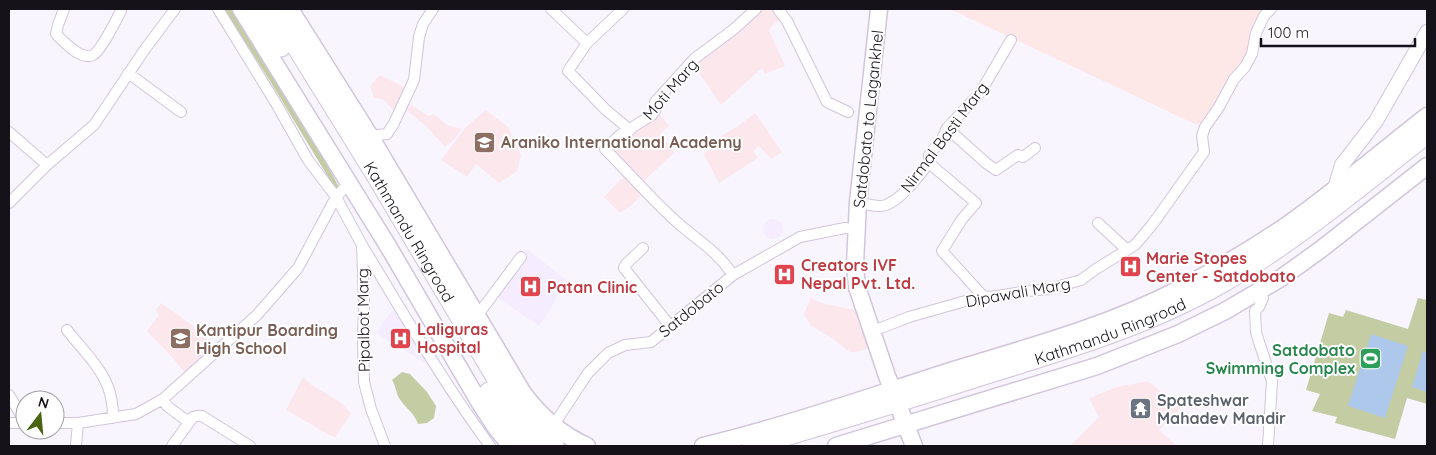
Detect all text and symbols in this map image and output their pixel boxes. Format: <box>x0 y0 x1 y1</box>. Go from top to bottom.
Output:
scale bar <box>1261 15 1415 47</box>
text: 100 m <box>1268 23 1309 42</box>
street label: Satdobato to Lagankhel <box>849 29 887 209</box>
street label: Moti Marg <box>638 54 702 124</box>
street label: Nirmal Basti Marg <box>896 78 992 196</box>
school or university icon: Araniko International Academy <box>473 130 497 154</box>
place label: Araniko International Academy <box>501 132 742 152</box>
street label: Kathmandu Ringroad <box>360 157 459 306</box>
place label: Marie Stopes Center - Satdobato <box>1146 248 1296 286</box>
place label: Creators IVF Nepal Pvt. Ltd. <box>801 255 915 293</box>
hospital icon: Marie Stopes Center - Satdobato <box>1118 255 1142 279</box>
hospital icon: Creators IVF Nepal Pvt. Ltd. <box>773 262 797 286</box>
street label: Pipalbot Marg <box>352 268 374 372</box>
street label: Dipawali Marg <box>964 273 1072 311</box>
hospital icon: Patan Clinic <box>519 275 543 299</box>
place label: Patan Clinic <box>547 277 637 297</box>
street label: Satdobato <box>654 277 728 341</box>
street label: Kathmandu Ringroad <box>1032 294 1189 369</box>
place label: Laliguras Hospital <box>417 319 488 357</box>
place label: Kantipur Boarding High School <box>196 320 338 358</box>
hospital icon: Laliguras Hospital <box>389 326 413 350</box>
school or university icon: Kantipur Boarding High School <box>168 327 192 351</box>
place label: Satdobato Swimming Complex <box>1206 340 1355 378</box>
sports icon: Satdobato Swimming Complex <box>1359 347 1383 371</box>
north arrow <box>15 390 65 440</box>
place label: Spateshwar Mahadev Mandir <box>1157 390 1286 428</box>
text: N <box>36 392 51 413</box>
temple icon: Spateshwar Mahadev Mandir <box>1129 397 1153 421</box>

